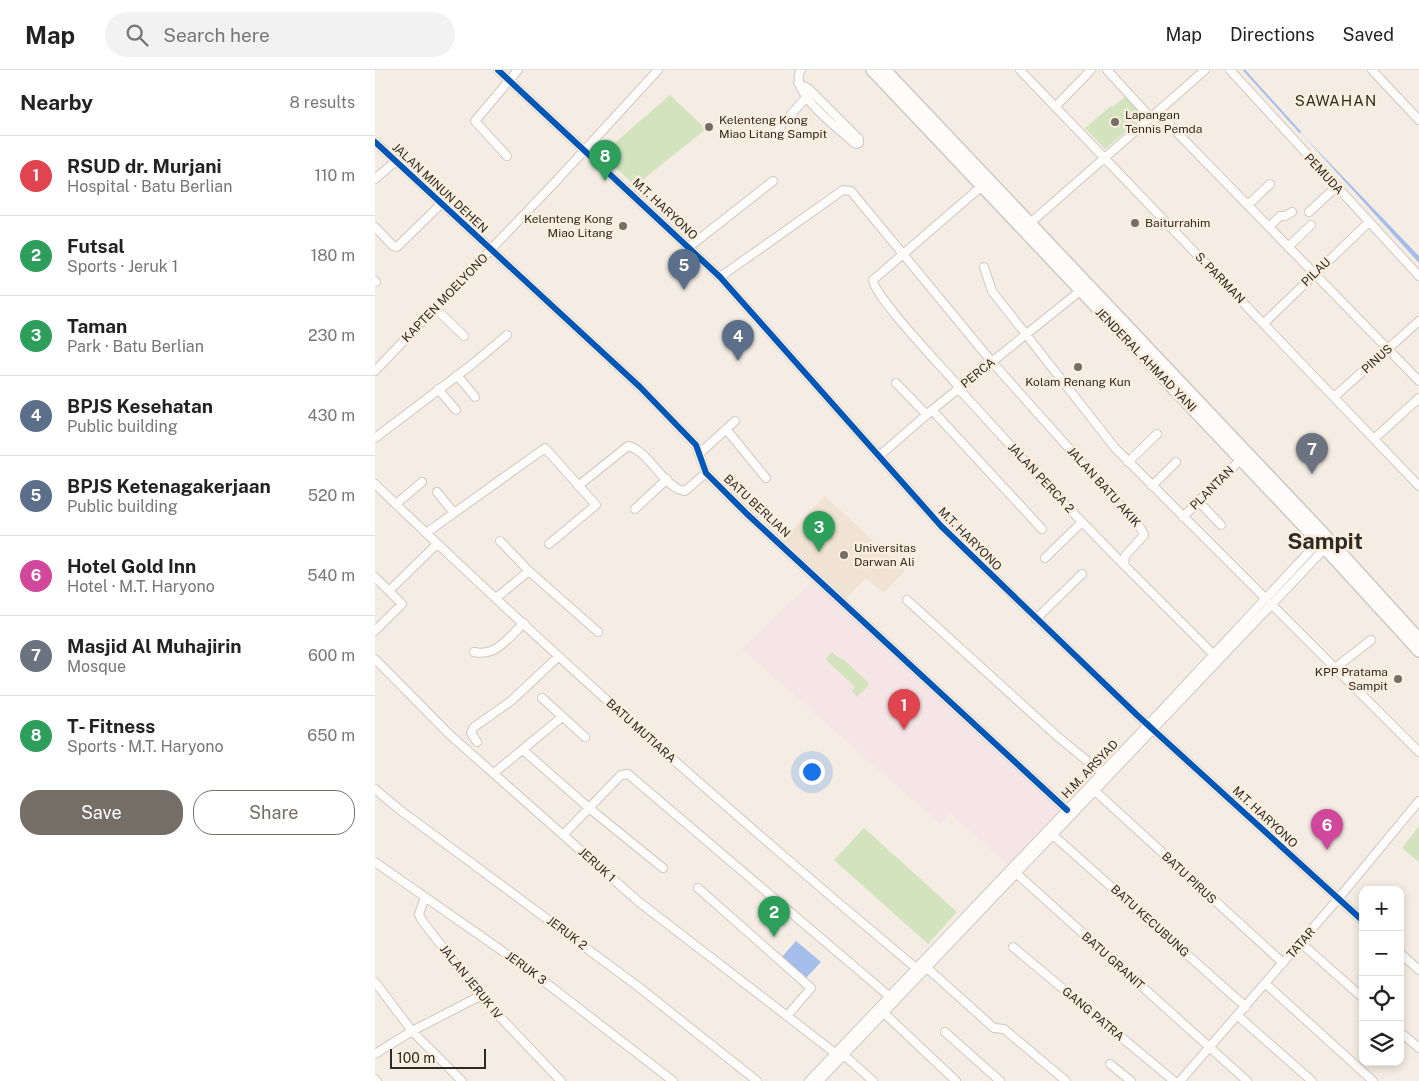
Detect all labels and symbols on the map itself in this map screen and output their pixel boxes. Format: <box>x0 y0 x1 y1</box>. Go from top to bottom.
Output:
district label: SAWAHAN <box>1295 92 1377 109</box>
place label: Lapangan Tennis Pemda <box>1125 108 1202 136</box>
place label: Kelenteng Kong Miao Litang Sampit <box>719 113 827 141</box>
marker: Lapangan Tennis Pemda <box>1109 116 1121 128</box>
marker: Kelenteng Kong Miao Litang Sampit <box>703 121 715 133</box>
street label: JALAN MINUN DEHEN <box>389 140 491 236</box>
pin: 8 <box>589 140 621 181</box>
street label: PEMUDA <box>1302 151 1347 198</box>
street label: M.T. HARYONO <box>630 175 701 243</box>
place label: Kelenteng Kong Miao Litang <box>524 212 613 240</box>
place label: Baiturrahim <box>1145 216 1210 230</box>
marker: Baiturrahim <box>1129 217 1141 229</box>
marker: Kelenteng Kong Miao Litang <box>617 220 629 232</box>
pin: 5 <box>668 249 700 290</box>
street label: S. PARMAN <box>1192 250 1248 306</box>
street label: KAPTEN MOELYONO <box>399 251 491 345</box>
street label: PILAU <box>1299 255 1333 289</box>
street label: JENDERAL AHMAD YANI <box>1093 305 1199 415</box>
pin: 4 <box>722 320 754 361</box>
street label: PINUS <box>1359 342 1395 376</box>
street label: PERCA <box>958 355 998 391</box>
marker: Kolam Renang Kun <box>1072 361 1084 373</box>
place label: Kolam Renang Kun <box>1025 375 1131 389</box>
pin: 7 <box>1296 433 1328 474</box>
street label: JALAN PERCA 2 <box>1005 440 1077 516</box>
street label: JALAN BATU AKIK <box>1064 444 1144 530</box>
street label: PLANTAN <box>1187 463 1237 513</box>
street label: BATU BERLIAN <box>721 472 793 540</box>
street label: M.T. HARYONO <box>935 504 1005 574</box>
pin: 3 <box>803 511 835 552</box>
district label: Sampit <box>1287 528 1363 554</box>
place label: Universitas Darwan Ali <box>854 541 916 569</box>
marker: Universitas Darwan Ali <box>838 549 850 561</box>
place label: KPP Pratama Sampit <box>1315 665 1388 693</box>
marker: KPP Pratama Sampit <box>1392 673 1404 685</box>
pin: 1 <box>888 689 920 730</box>
street label: BATU MUTIARA <box>603 696 679 766</box>
street label: H.M. ARSYAD <box>1059 737 1121 801</box>
your location <box>799 759 825 785</box>
street label: M.T. HARYONO <box>1230 783 1301 851</box>
pin: 6 <box>1311 809 1343 850</box>
street label: JERUK 1 <box>576 845 618 885</box>
street label: BATU PIRUS <box>1159 849 1219 907</box>
street label: BATU KECUBUNG <box>1108 882 1192 960</box>
pin: 2 <box>758 896 790 937</box>
street label: JERUK 2 <box>544 913 590 953</box>
street label: TATAR <box>1284 925 1318 961</box>
street label: BATU GRANIT <box>1079 929 1147 993</box>
street label: JALAN JERUK IV <box>437 942 505 1022</box>
street label: JERUK 3 <box>503 948 549 988</box>
street label: GANG PATRA <box>1059 984 1127 1044</box>
scale bar <box>390 1046 486 1069</box>

